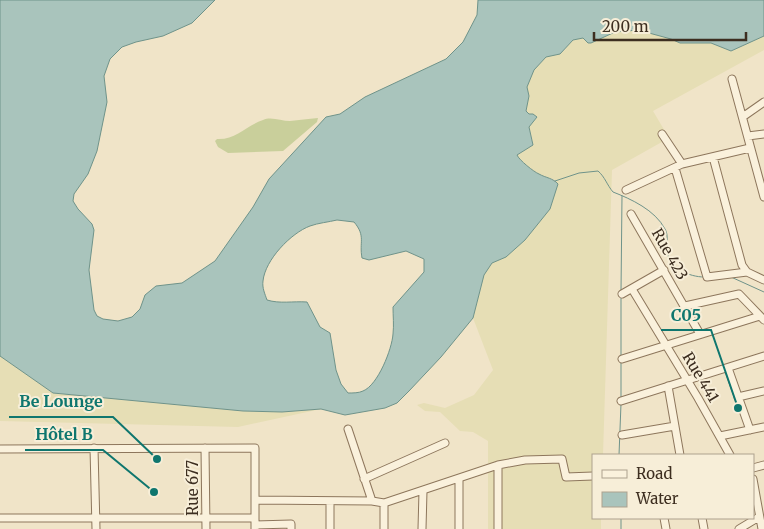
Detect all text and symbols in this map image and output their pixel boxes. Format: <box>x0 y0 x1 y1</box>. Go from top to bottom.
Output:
scale bar <box>594 10 746 42</box>
text: 200 m <box>602 17 649 36</box>
street label: Rue 423 <box>648 225 692 283</box>
callout: C05 <box>661 299 711 330</box>
text: C05 <box>671 305 701 325</box>
street label: Rue 441 <box>679 348 723 406</box>
callout: Be Lounge <box>9 386 113 417</box>
text: Be Lounge <box>19 391 103 411</box>
callout: Hôtel B <box>25 419 103 450</box>
text: Hôtel B <box>35 424 93 444</box>
legend <box>592 454 754 519</box>
street label: Rue 677 <box>183 460 202 516</box>
text: Road <box>636 464 672 483</box>
text: Water <box>635 489 679 508</box>

